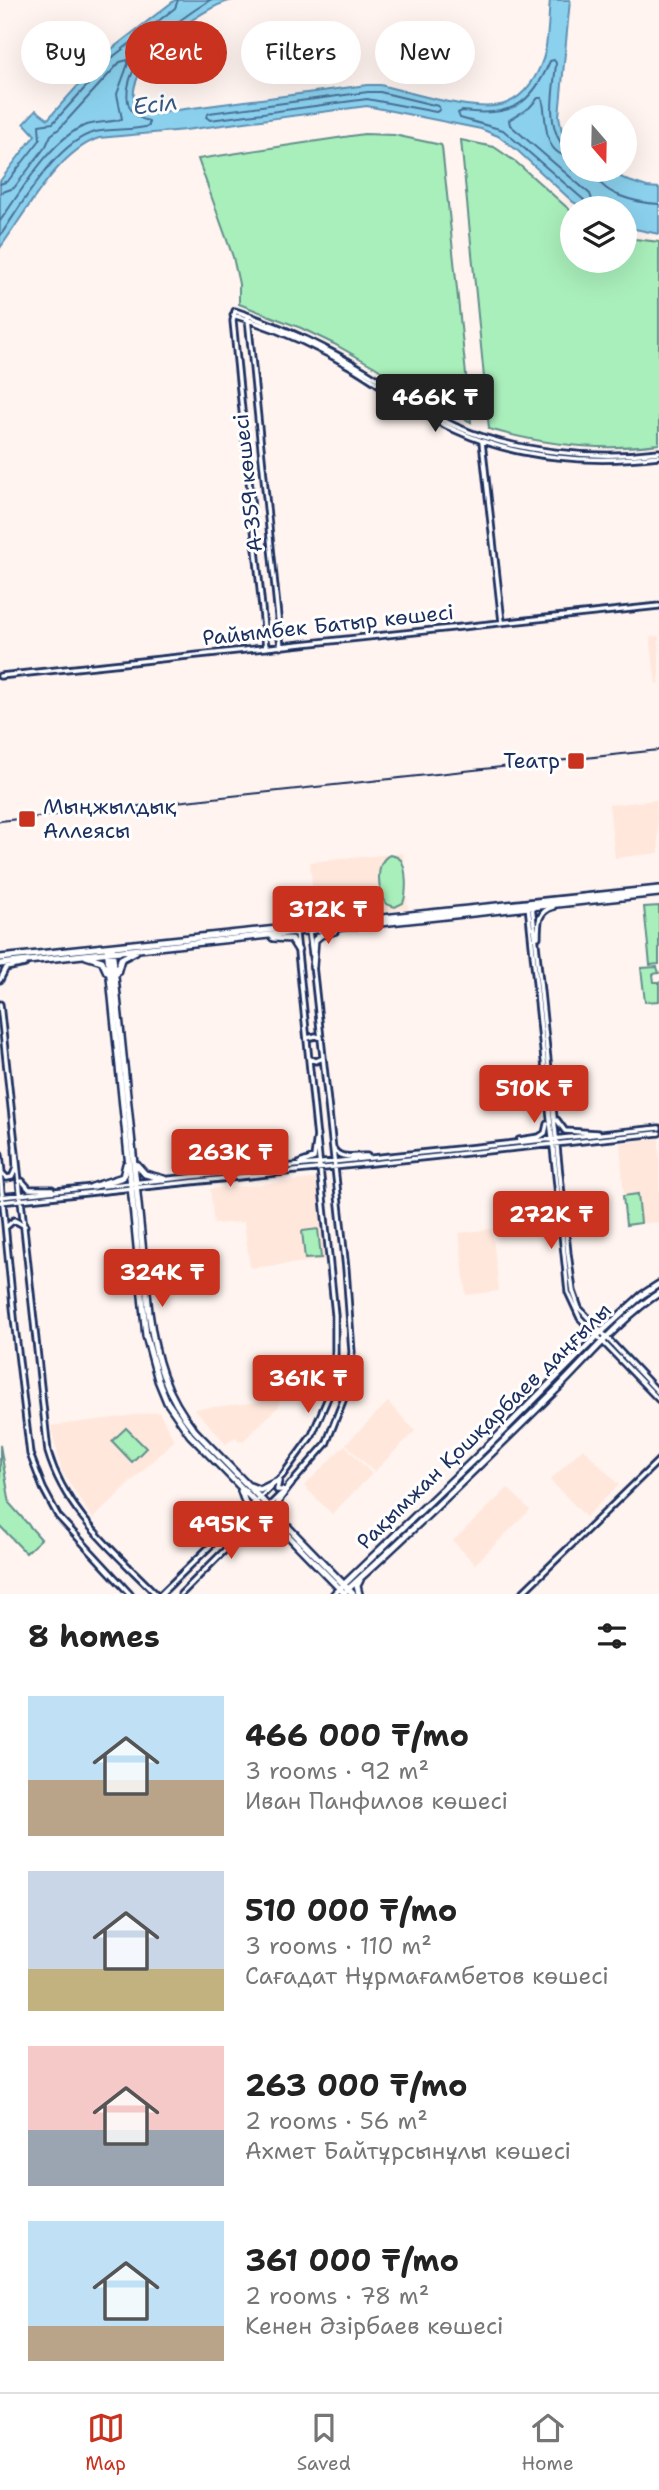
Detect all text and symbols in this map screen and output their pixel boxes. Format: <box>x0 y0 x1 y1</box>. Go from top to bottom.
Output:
chip: Buy <box>21 21 111 84</box>
chip: Rent <box>125 21 227 84</box>
chip: Filters <box>241 21 361 84</box>
chip: New <box>375 21 475 84</box>
water label: Есіл <box>131 86 179 122</box>
north arrow <box>560 105 637 182</box>
map controls <box>560 105 637 273</box>
button: layers <box>560 196 637 273</box>
pin: 466K ₸ <box>378 374 492 434</box>
text: 466K ₸ <box>392 382 478 412</box>
street label: А-359 көшесі <box>227 412 269 554</box>
street label: Райымбек Батыр көшесі <box>201 598 455 652</box>
place label: Театр <box>503 747 560 775</box>
marker: Театр <box>566 751 586 771</box>
place label: Мыңжылдық Аллеясы <box>43 793 177 845</box>
marker: Мыңжылдық Аллеясы <box>17 809 37 829</box>
pin: 312K ₸ <box>271 886 385 946</box>
text: 312K ₸ <box>289 894 367 924</box>
pin: 510K ₸ <box>477 1066 591 1125</box>
text: 510K ₸ <box>495 1073 573 1103</box>
pin: 263K ₸ <box>173 1130 287 1189</box>
text: 263K ₸ <box>187 1137 273 1167</box>
pin: 272K ₸ <box>494 1192 608 1251</box>
text: 272K ₸ <box>509 1199 593 1229</box>
pin: 324K ₸ <box>105 1250 219 1309</box>
text: 324K ₸ <box>120 1257 204 1287</box>
street label: Рақымжан Қошқарбаев даңғылы <box>351 1296 617 1556</box>
pin: 361K ₸ <box>251 1356 365 1415</box>
text: 361K ₸ <box>269 1363 347 1393</box>
pin: 495K ₸ <box>174 1502 288 1561</box>
text: 495K ₸ <box>189 1509 273 1539</box>
text: 8 homes <box>28 1616 160 1657</box>
icon: filters <box>593 1617 631 1655</box>
text: 466 000 ₸/mo <box>245 1715 469 1756</box>
icon: home <box>84 1724 168 1808</box>
text: 3 rooms · 92 m² <box>245 1756 429 1786</box>
text: Иван Панфилов көшесі <box>245 1786 508 1816</box>
text: 510 000 ₸/mo <box>245 1890 457 1931</box>
icon: home <box>84 1899 168 1983</box>
text: 3 rooms · 110 m² <box>245 1931 432 1961</box>
text: Сағадат Нұрмағамбетов көшесі <box>245 1961 609 1991</box>
text: 263 000 ₸/mo <box>245 2065 467 2106</box>
icon: home <box>84 2074 168 2158</box>
text: 2 rooms · 56 m² <box>245 2106 428 2136</box>
text: Ахмет Байтұрсынұлы көшесі <box>245 2136 571 2166</box>
text: 361 000 ₸/mo <box>245 2240 459 2281</box>
icon: home <box>84 2249 168 2333</box>
text: 2 rooms · 78 m² <box>245 2281 429 2311</box>
text: Кенен Әзірбаев көшесі <box>245 2311 504 2341</box>
tab: Map <box>85 2409 126 2476</box>
tab: Saved <box>297 2409 351 2476</box>
tab: Home <box>521 2409 574 2476</box>

